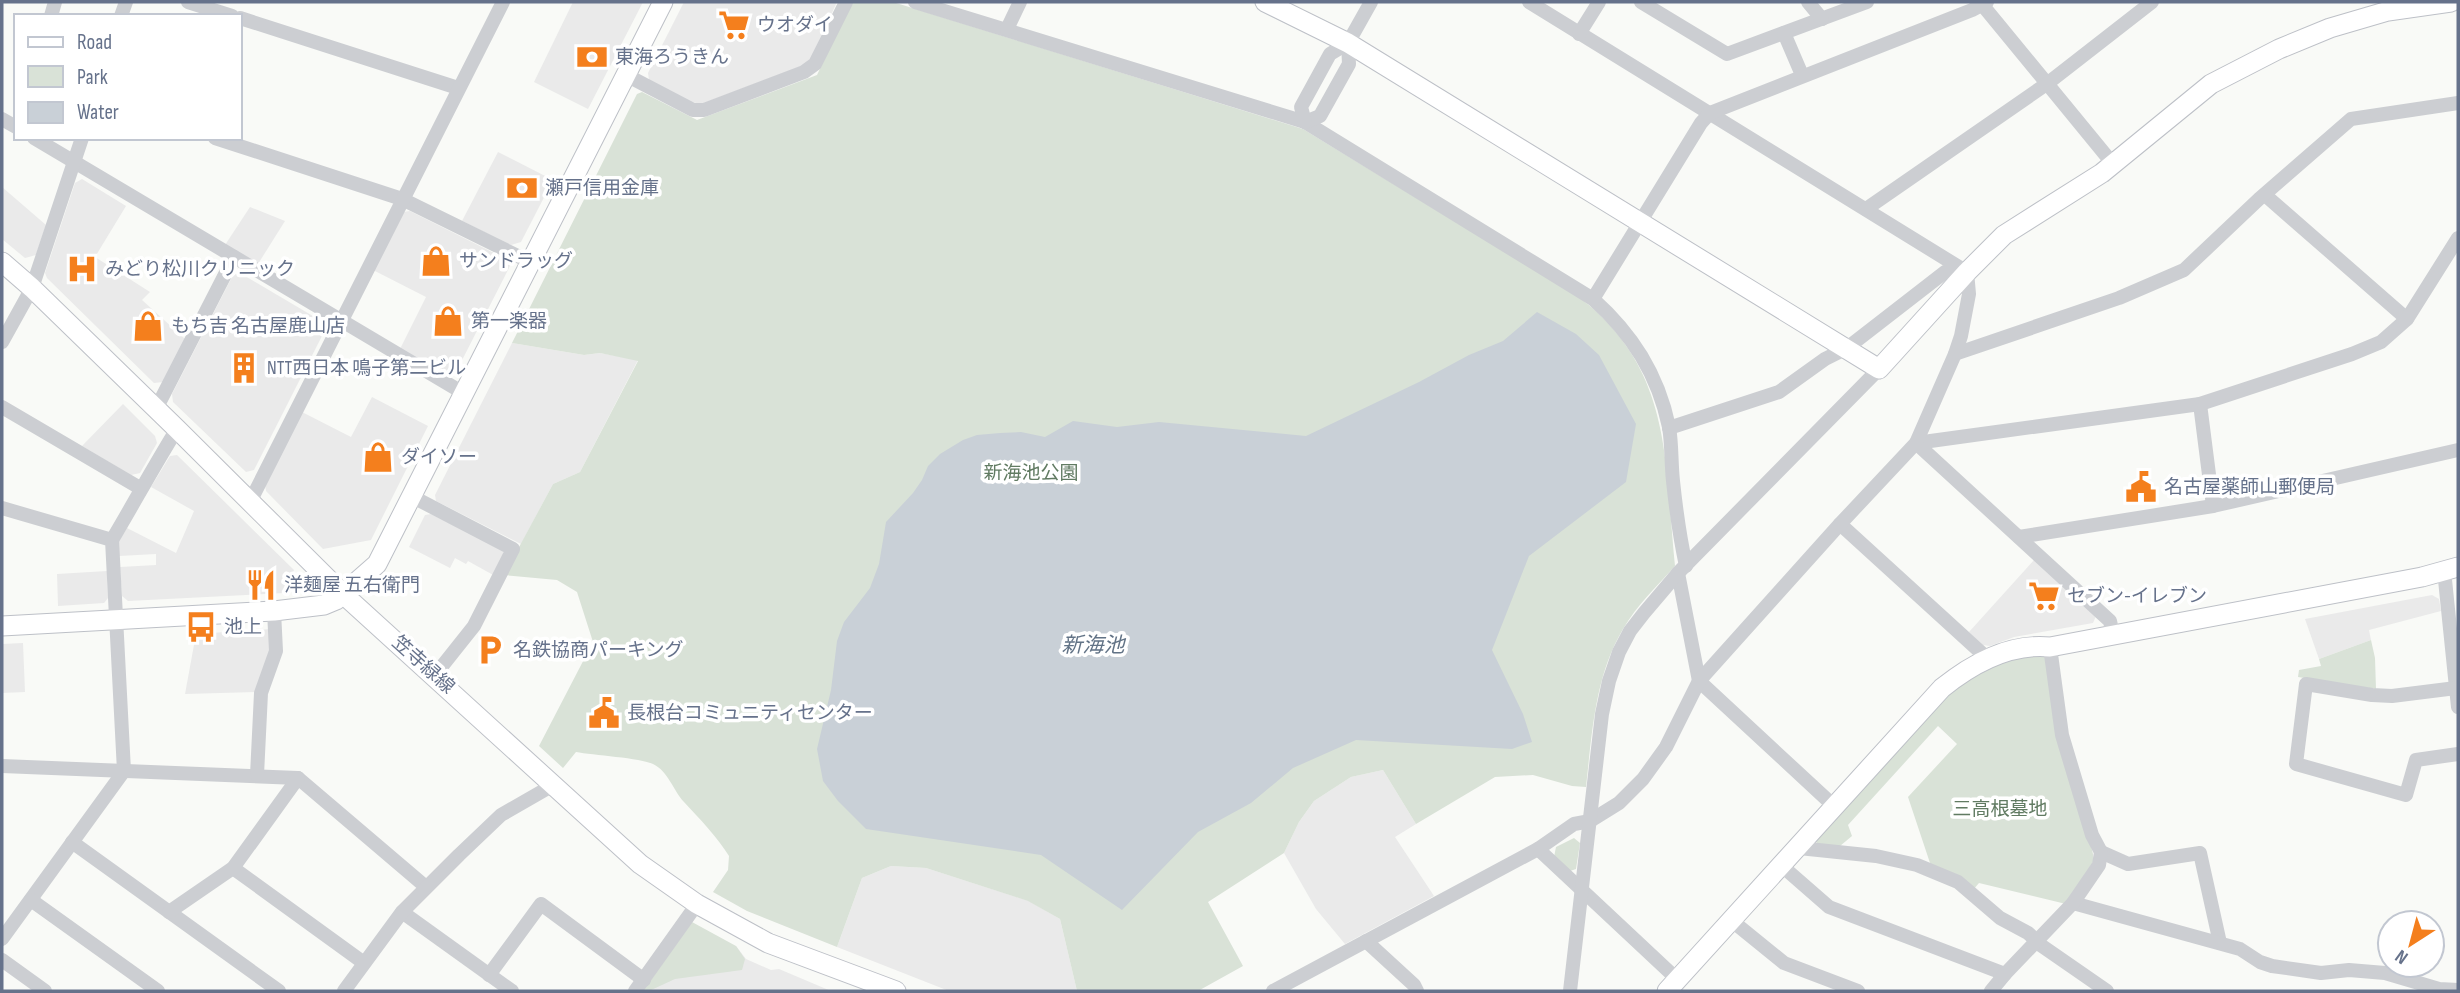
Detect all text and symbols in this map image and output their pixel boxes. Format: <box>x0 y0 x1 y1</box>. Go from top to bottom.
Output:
supermarket icon: ウオダイ <box>717 8 751 42</box>
legend <box>14 14 242 140</box>
place label: ウオダイ <box>757 14 833 37</box>
text: Road <box>77 30 112 55</box>
bank icon: 東海ろうきん <box>575 40 609 74</box>
place label: 東海ろうきん <box>615 46 729 69</box>
text: Park <box>77 65 108 90</box>
text: Water <box>77 100 119 125</box>
bank icon: 瀬戸信用金庫 <box>505 171 539 205</box>
place label: 瀬戸信用金庫 <box>545 177 659 200</box>
shop icon: サンドラッグ <box>419 244 453 278</box>
place label: サンドラッグ <box>459 250 573 273</box>
hospital icon: みどり松川クリニック <box>65 252 99 286</box>
place label: みどり松川クリニック <box>105 258 295 281</box>
shop icon: 第一楽器 <box>431 304 465 338</box>
shop icon: もち吉 名古屋鹿山店 <box>131 309 165 343</box>
place label: 第一楽器 <box>471 310 547 333</box>
place label: もち吉 名古屋鹿山店 <box>171 315 345 338</box>
building icon: NTT西日本 鳴子第二ビル <box>227 351 261 385</box>
place label: NTT西日本 鳴子第二ビル <box>267 357 466 380</box>
shop icon: ダイソー <box>361 440 395 474</box>
place label: ダイソー <box>401 446 477 469</box>
park label: 新海池公園 <box>983 462 1079 485</box>
public building icon: 名古屋薬師山郵便局 <box>2124 470 2158 504</box>
place label: 名古屋薬師山郵便局 <box>2164 476 2335 499</box>
restaurant icon: 洋麺屋 五右衛門 <box>244 568 278 602</box>
place label: 洋麺屋 五右衛門 <box>284 574 420 597</box>
supermarket icon: セブン-イレブン <box>2027 579 2061 613</box>
place label: セブン-イレブン <box>2067 585 2207 608</box>
bus stop icon: 池上 <box>184 610 218 644</box>
place label: 池上 <box>224 616 262 639</box>
street label: 笠寺緑線 <box>387 631 459 699</box>
parking icon: 名鉄協商パーキング <box>473 633 507 667</box>
water label: 新海池 <box>1062 633 1126 658</box>
place label: 名鉄協商パーキング <box>513 639 683 662</box>
public building icon: 長根台コミュニティセンター <box>587 696 621 730</box>
place label: 長根台コミュニティセンター <box>627 702 873 725</box>
park label: 三高根墓地 <box>1952 798 2048 821</box>
north arrow <box>2376 909 2446 979</box>
text: N <box>2391 944 2413 969</box>

